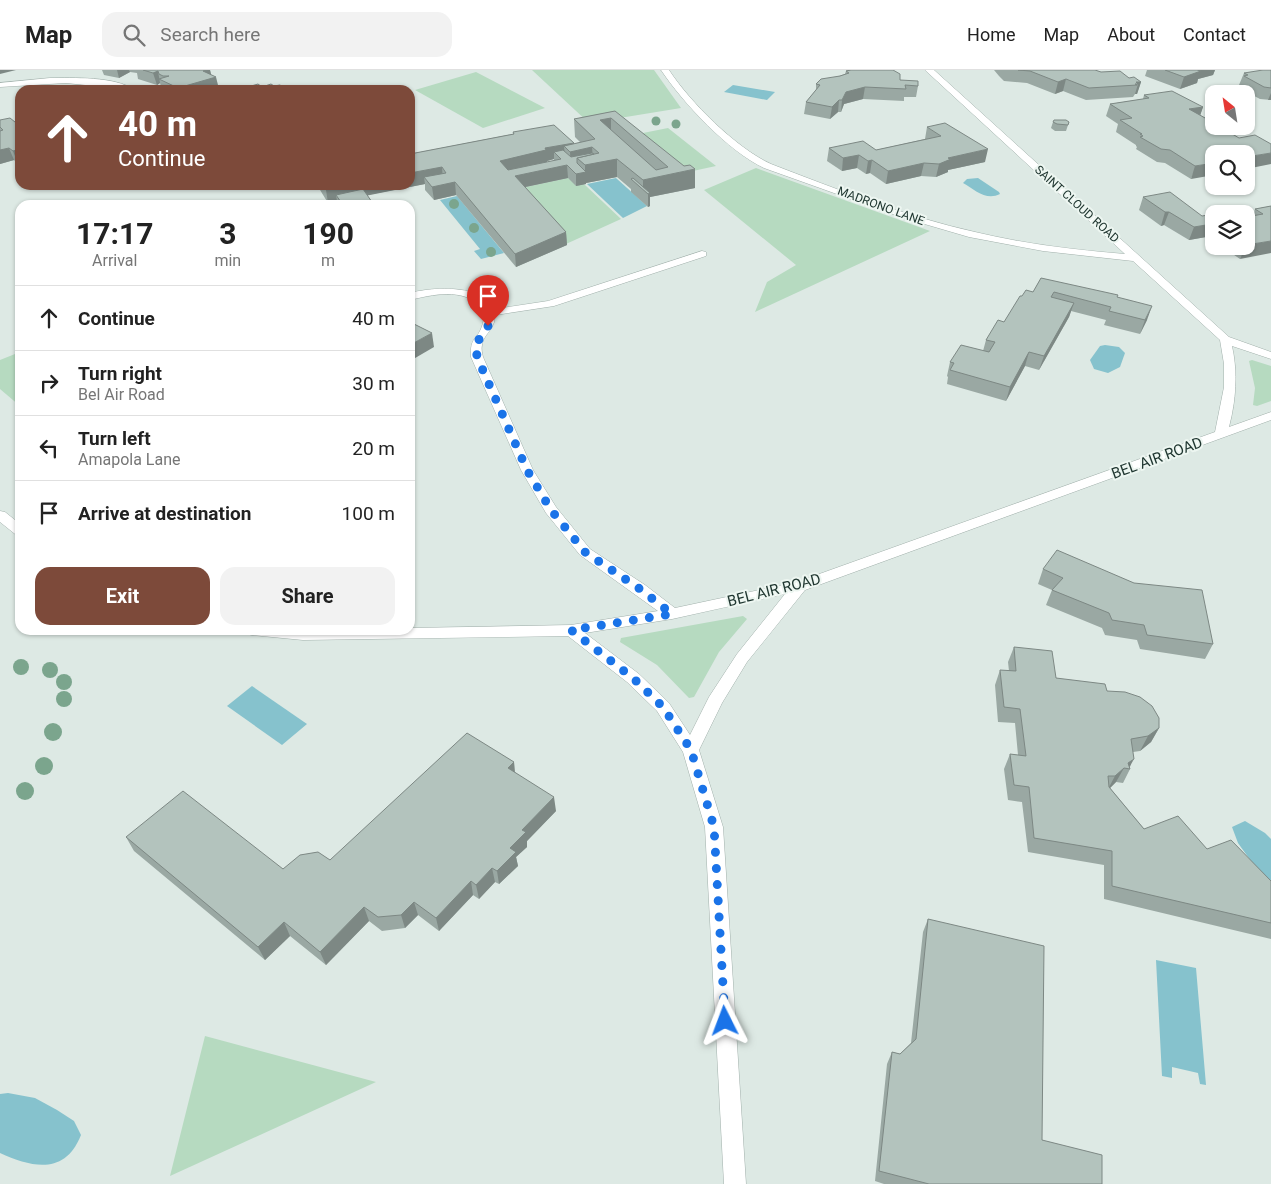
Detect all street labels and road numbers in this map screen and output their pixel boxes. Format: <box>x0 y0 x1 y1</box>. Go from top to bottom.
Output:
street label: SAINT CLOUD ROAD <box>1032 162 1122 246</box>
street label: MADRONO LANE <box>836 184 927 228</box>
street label: BEL AIR ROAD <box>1109 433 1205 483</box>
street label: BEL AIR ROAD <box>725 570 823 610</box>

